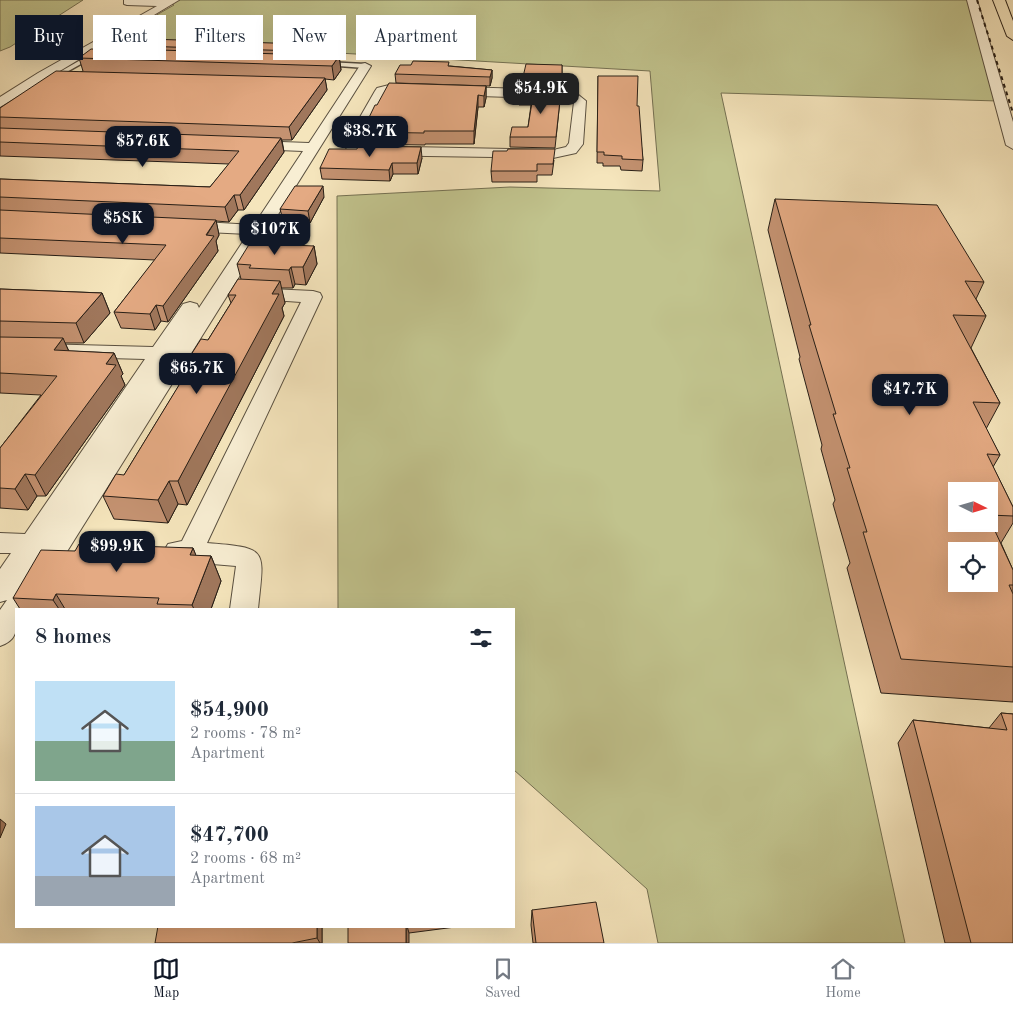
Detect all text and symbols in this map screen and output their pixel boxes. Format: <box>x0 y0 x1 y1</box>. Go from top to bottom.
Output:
chip: Buy <box>15 15 83 60</box>
chip: Rent <box>93 15 166 60</box>
chip: Filters <box>176 15 263 60</box>
chip: New <box>273 15 346 60</box>
chip: Apartment <box>356 15 476 60</box>
pin: $54.9K <box>500 72 582 115</box>
text: $54.9K <box>514 81 568 97</box>
pin: $38.7K <box>329 116 411 158</box>
text: $38.7K <box>343 124 397 140</box>
pin: $57.6K <box>102 126 184 168</box>
text: $57.6K <box>116 134 170 150</box>
pin: $58K <box>93 202 153 245</box>
text: $58K <box>103 211 143 227</box>
pin: $107K <box>240 214 310 256</box>
text: $107K <box>250 222 300 238</box>
pin: $65.7K <box>156 352 238 395</box>
text: $65.7K <box>170 361 224 377</box>
pin: $47.7K <box>869 374 951 416</box>
text: $47.7K <box>883 382 937 398</box>
north arrow <box>948 482 998 532</box>
map controls <box>948 482 998 592</box>
pin: $99.9K <box>76 530 158 573</box>
text: $99.9K <box>90 539 144 555</box>
button: locate <box>948 542 998 592</box>
icon: filters <box>467 624 495 652</box>
text: 8 homes <box>35 627 111 648</box>
text: $54,900 <box>190 700 269 721</box>
icon: home <box>75 701 135 761</box>
text: 2 rooms · 78 m² <box>190 726 301 742</box>
text: Apartment <box>190 746 265 762</box>
text: $47,700 <box>190 825 269 846</box>
icon: home <box>75 826 135 886</box>
text: 2 rooms · 68 m² <box>190 851 301 867</box>
text: Apartment <box>190 871 265 887</box>
tab: Map <box>152 955 180 1002</box>
tab: Saved <box>485 955 521 1002</box>
tab: Home <box>825 955 861 1002</box>

